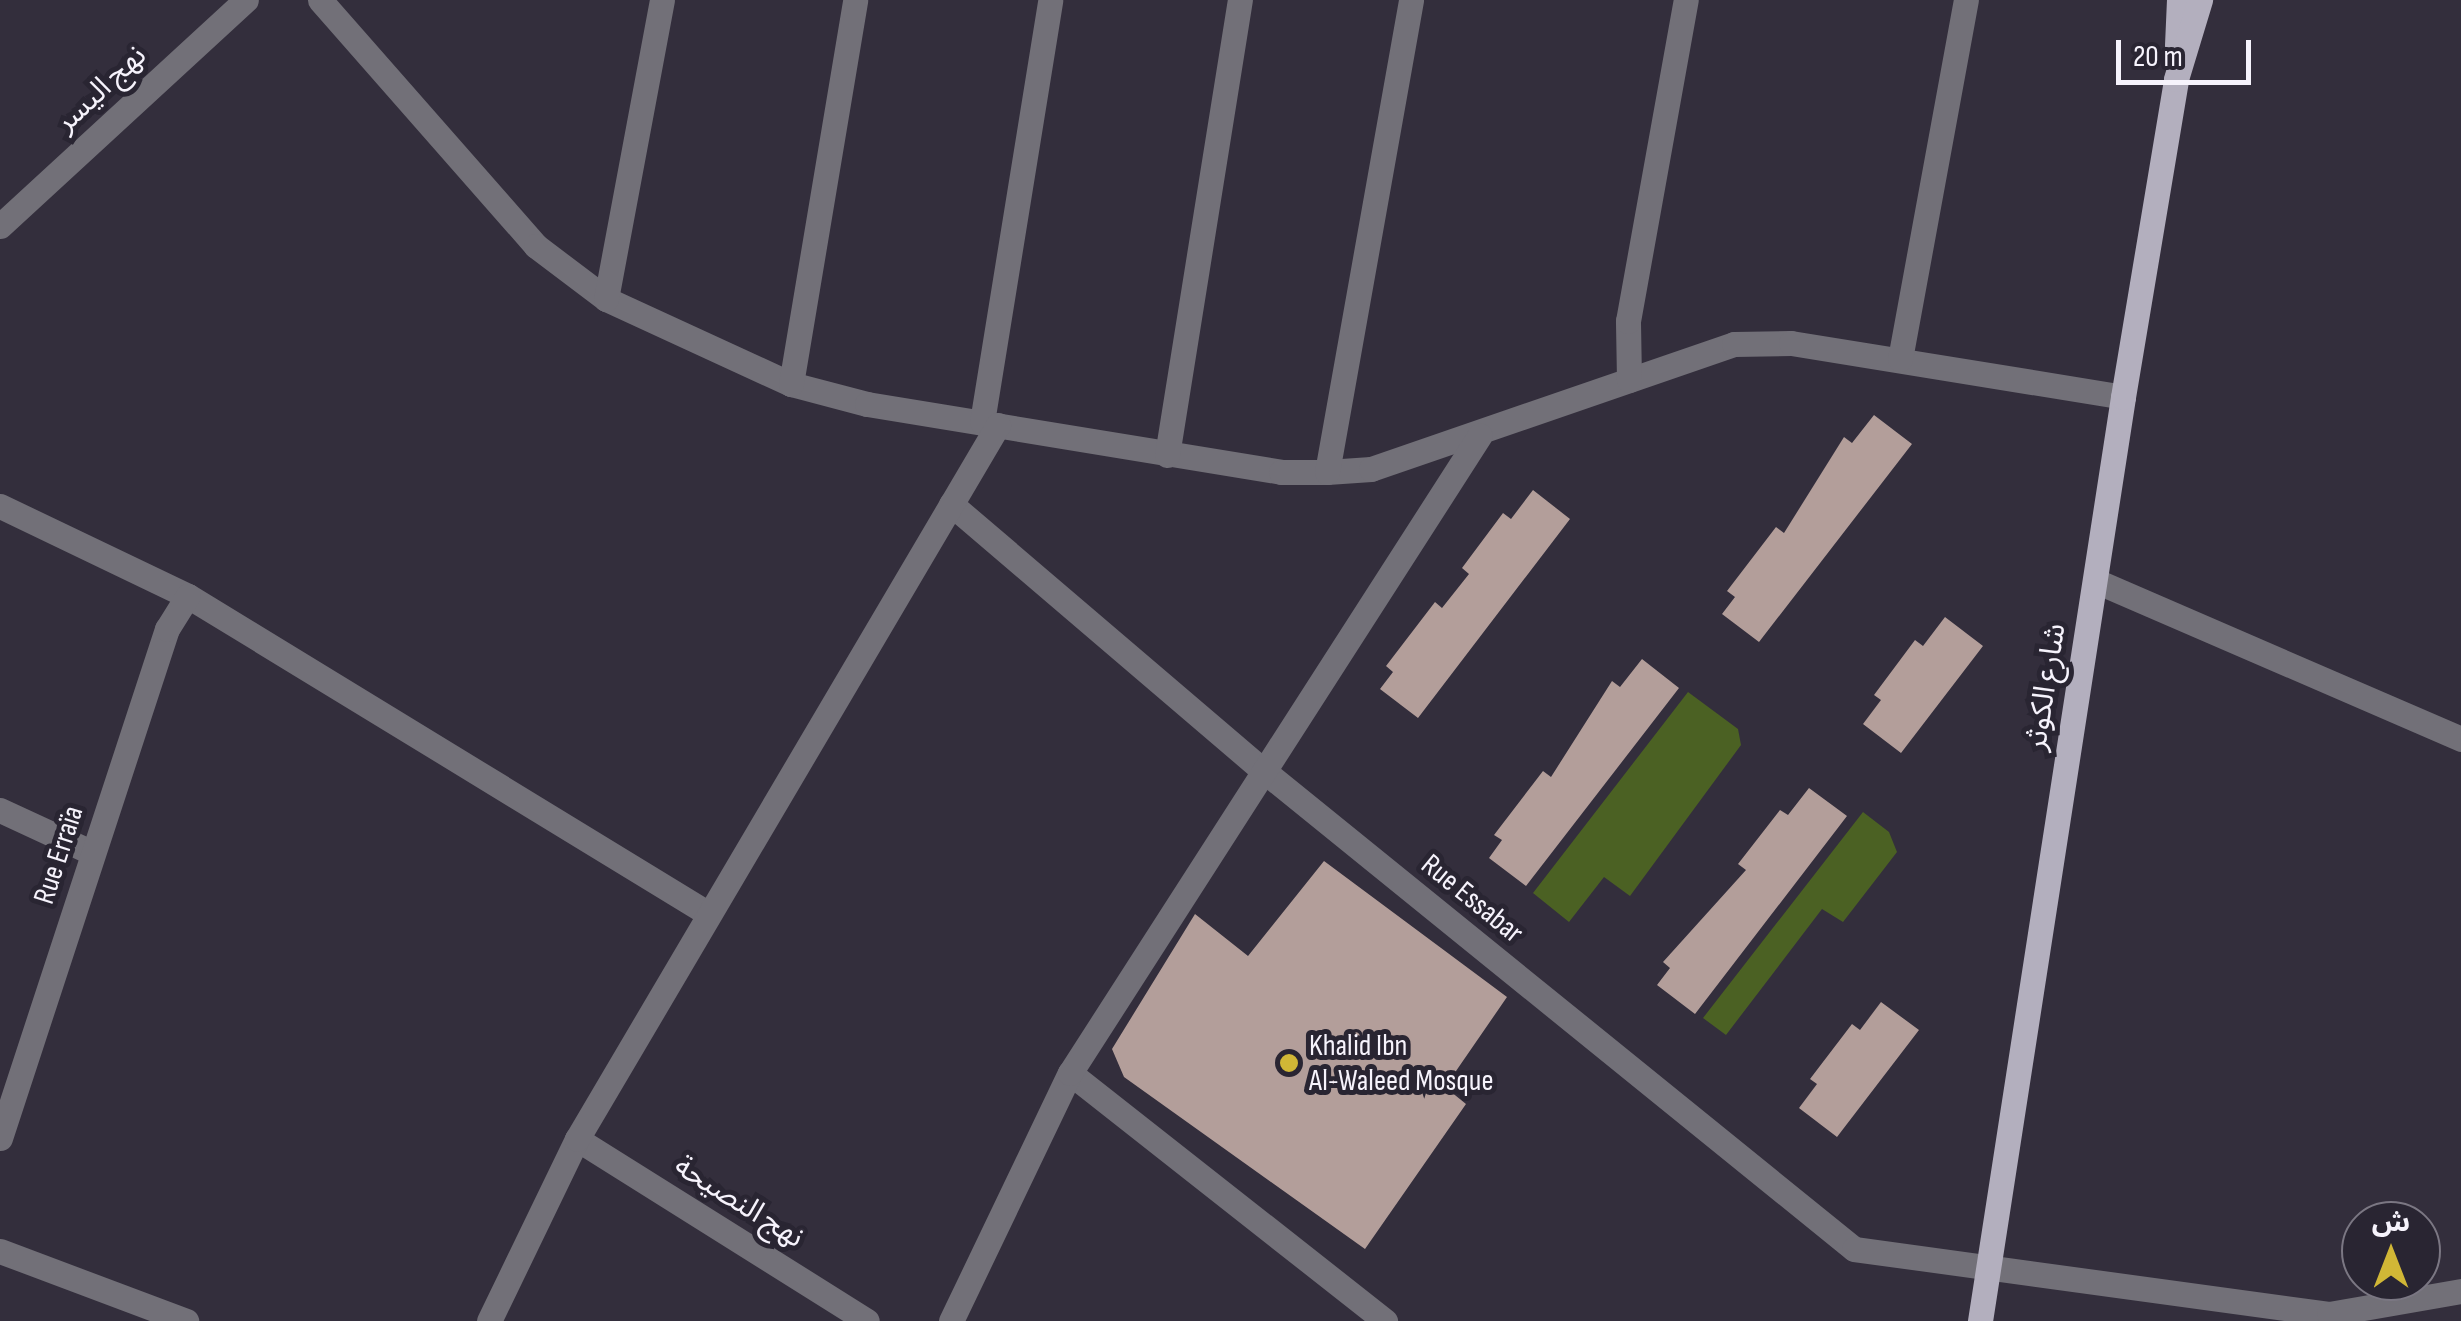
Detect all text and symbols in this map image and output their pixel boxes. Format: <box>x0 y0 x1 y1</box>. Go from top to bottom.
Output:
scale bar <box>2121 20 2256 82</box>
street label: نهج اليسر <box>48 38 154 140</box>
text: 20 m <box>2133 39 2183 75</box>
street label: شارع الكوثر <box>2018 621 2074 753</box>
street label: Rue Erraïa <box>26 801 92 909</box>
street label: Rue Essabar <box>1414 847 1530 951</box>
place label: Khalid Ibn Al-Waleed Mosque <box>1309 1028 1493 1098</box>
marker: Khalid Ibn Al-Waleed Mosque <box>1278 1052 1300 1074</box>
street label: نهج النصيحة <box>668 1148 810 1256</box>
north arrow <box>2341 1201 2441 1301</box>
text: ش <box>2372 1206 2410 1239</box>

